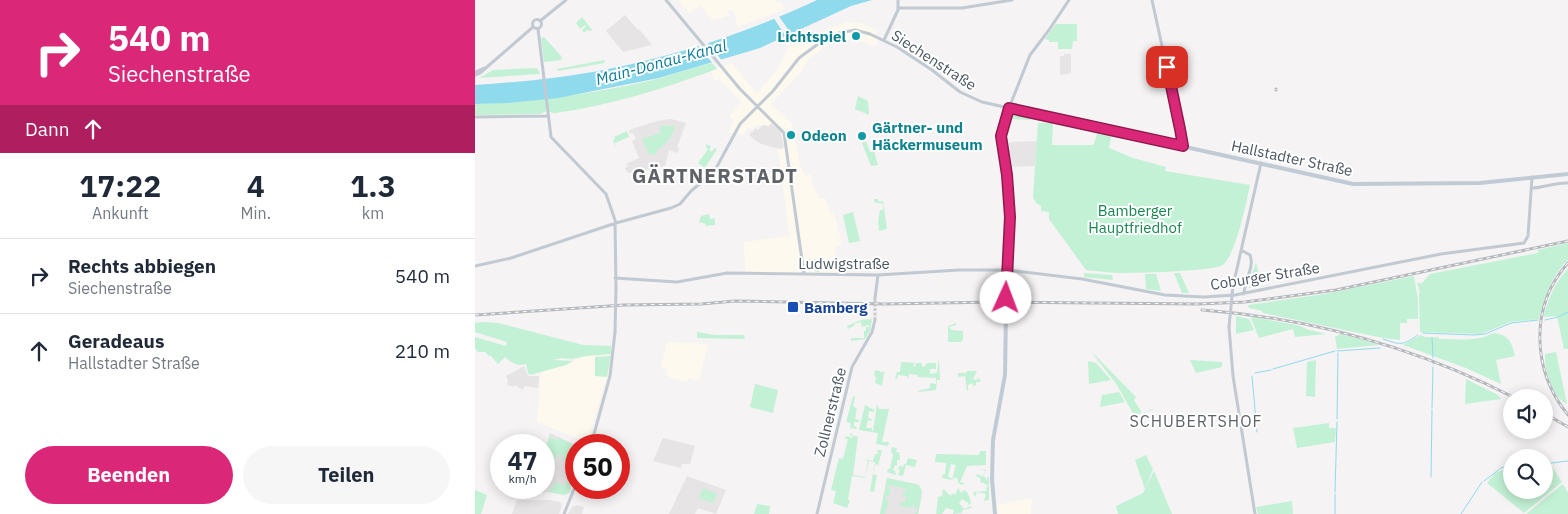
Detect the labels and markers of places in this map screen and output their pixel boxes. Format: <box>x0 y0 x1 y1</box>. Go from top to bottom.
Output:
place label: Lichtspiel <box>777 27 846 46</box>
marker: Lichtspiel <box>850 30 862 42</box>
pin <box>1146 46 1188 88</box>
place label: Gärtner- und Häckermuseum <box>872 118 983 154</box>
place label: Odeon <box>801 126 847 145</box>
marker: Odeon <box>785 129 797 141</box>
marker: Gärtner- und Häckermuseum <box>856 130 868 142</box>
place label: Bamberg <box>804 298 868 317</box>
marker: Bamberg <box>786 300 800 314</box>

